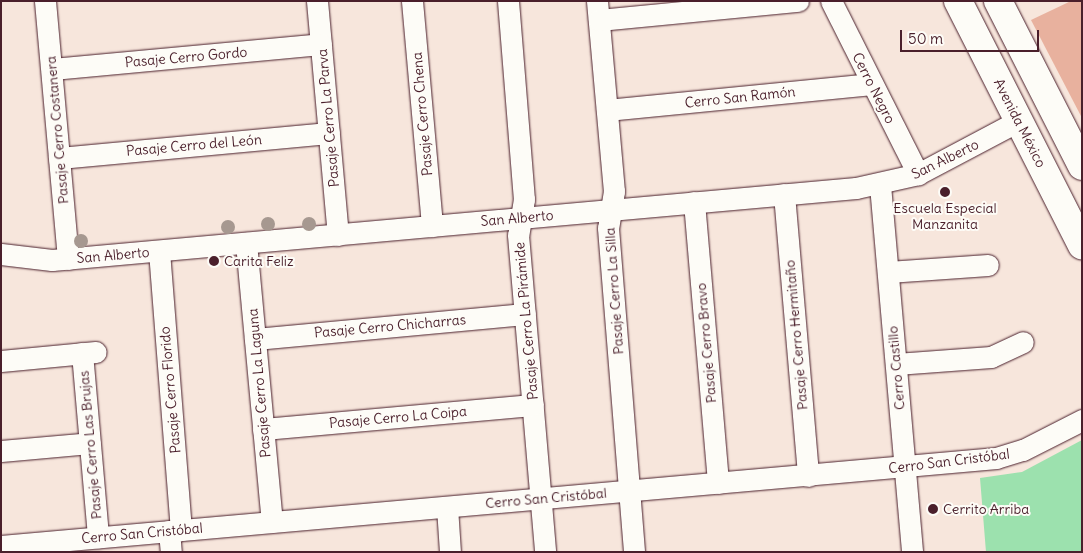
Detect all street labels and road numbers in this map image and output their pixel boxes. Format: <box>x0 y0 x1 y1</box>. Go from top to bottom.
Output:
street label: Pasaje Cerro Gordo <box>124 43 248 71</box>
street label: Pasaje Cerro La Parva <box>314 48 342 188</box>
street label: Cerro Negro <box>849 50 899 126</box>
street label: Pasaje Cerro Chena <box>408 51 436 177</box>
street label: Pasaje Cerro Costanera <box>42 55 72 205</box>
street label: Avenida México <box>990 76 1050 170</box>
street label: Cerro San Ramón <box>684 83 796 111</box>
street label: Pasaje Cerro del León <box>125 131 263 159</box>
street label: San Alberto <box>909 135 981 183</box>
street label: San Alberto <box>480 206 554 230</box>
street label: Pasaje Cerro La Silla <box>601 227 627 355</box>
street label: Pasaje Cerro La Pirámide <box>511 241 541 401</box>
street label: San Alberto <box>76 243 150 267</box>
street label: Pasaje Cerro Hermitaño <box>781 259 811 411</box>
street label: Pasaje Cerro Bravo <box>692 282 720 404</box>
street label: Pasaje Cerro La Laguna <box>244 308 274 458</box>
street label: Pasaje Cerro Chicharras <box>313 311 467 341</box>
street label: Cerro Castillo <box>884 325 908 411</box>
street label: Pasaje Cerro Florido <box>156 326 184 454</box>
street label: Pasaje Cerro Las Brujas <box>75 370 105 520</box>
street label: Pasaje Cerro La Coipa <box>328 403 468 431</box>
street label: Cerro San Cristóbal <box>887 445 1011 477</box>
street label: Cerro San Cristóbal <box>485 484 607 512</box>
street label: Cerro San Cristóbal <box>81 519 203 547</box>

